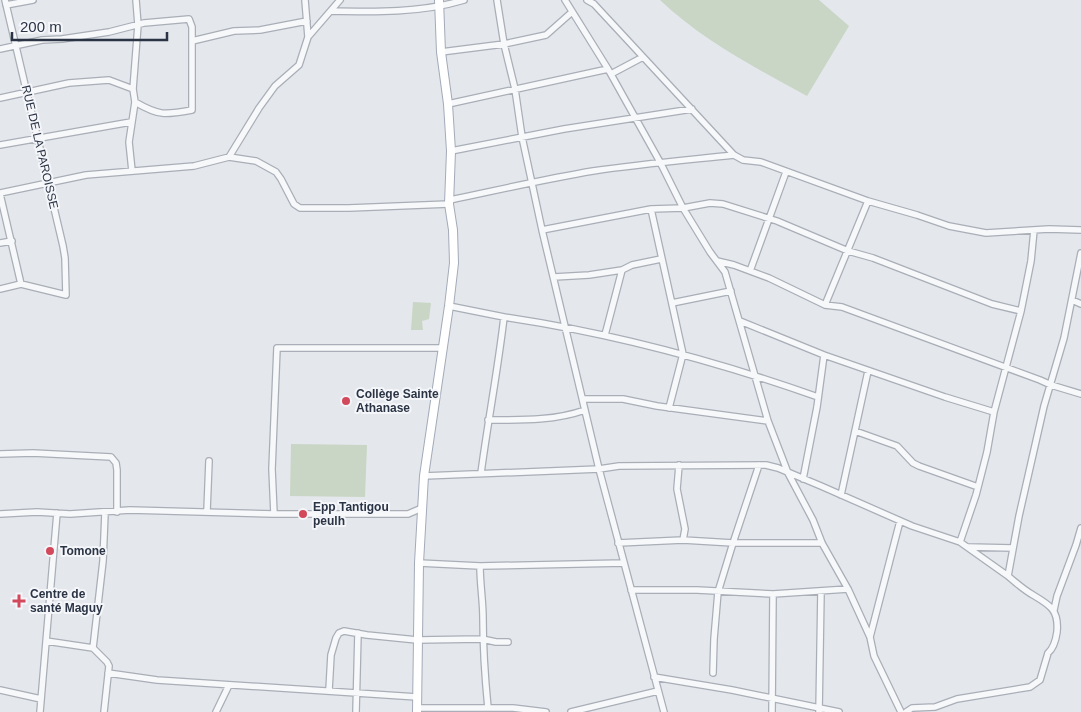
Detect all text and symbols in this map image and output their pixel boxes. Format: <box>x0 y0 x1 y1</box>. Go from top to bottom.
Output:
scale bar <box>12 10 168 42</box>
text: 200 m <box>20 18 62 35</box>
street label: RUE DE LA PAROISSE <box>19 84 61 210</box>
place label: Collège Sainte Athanase <box>356 387 439 415</box>
marker: Collège Sainte Athanase <box>340 395 352 407</box>
place label: Epp Tantigou peulh <box>313 500 389 528</box>
marker: Epp Tantigou peulh <box>297 508 309 520</box>
place label: Tomone <box>60 544 106 558</box>
marker: Tomone <box>44 545 56 557</box>
place label: Centre de santé Maguy <box>30 587 103 615</box>
marker: Centre de santé Maguy <box>12 594 26 608</box>

